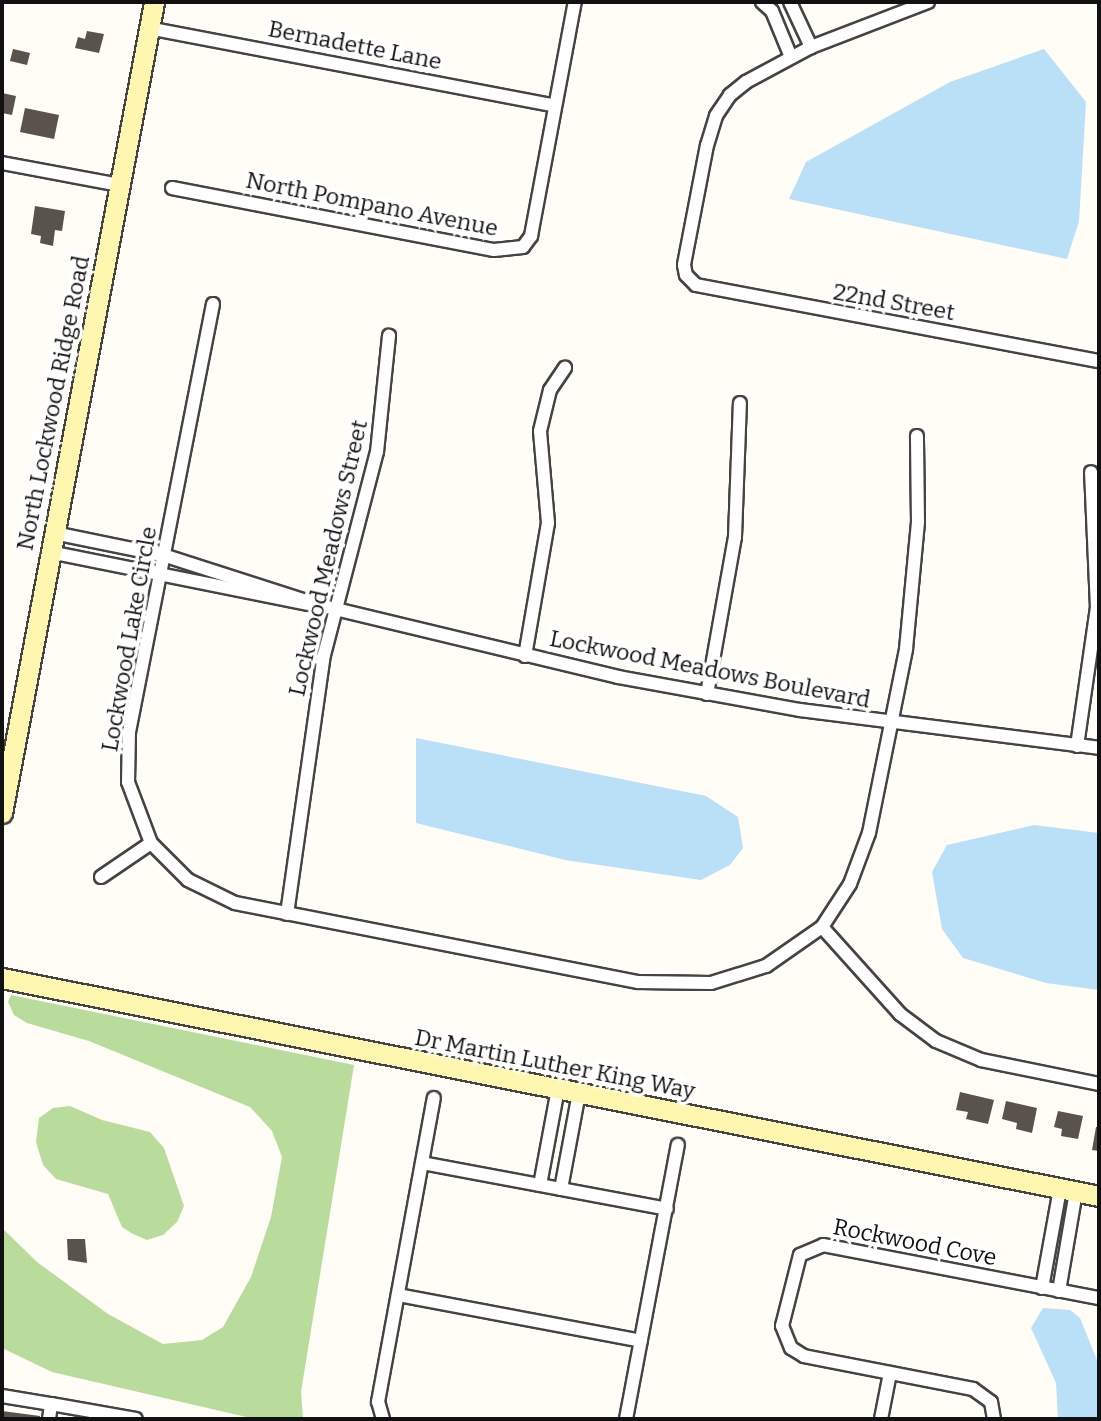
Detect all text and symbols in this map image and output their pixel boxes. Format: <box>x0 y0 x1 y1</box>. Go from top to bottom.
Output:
street label: Bernadette Lane <box>266 15 444 75</box>
street label: North Pompano Avenue <box>244 166 500 242</box>
street label: North Lockwood Ridge Road <box>11 253 95 553</box>
street label: 22nd Street <box>831 278 957 326</box>
street label: Lockwood Meadows Street <box>283 417 373 699</box>
street label: Lockwood Lake Circle <box>96 524 162 754</box>
street label: Lockwood Meadows Boulevard <box>547 624 873 714</box>
street label: Dr Martin Luther King Way <box>413 1023 697 1105</box>
street label: Rockwood Cove <box>831 1213 999 1271</box>

